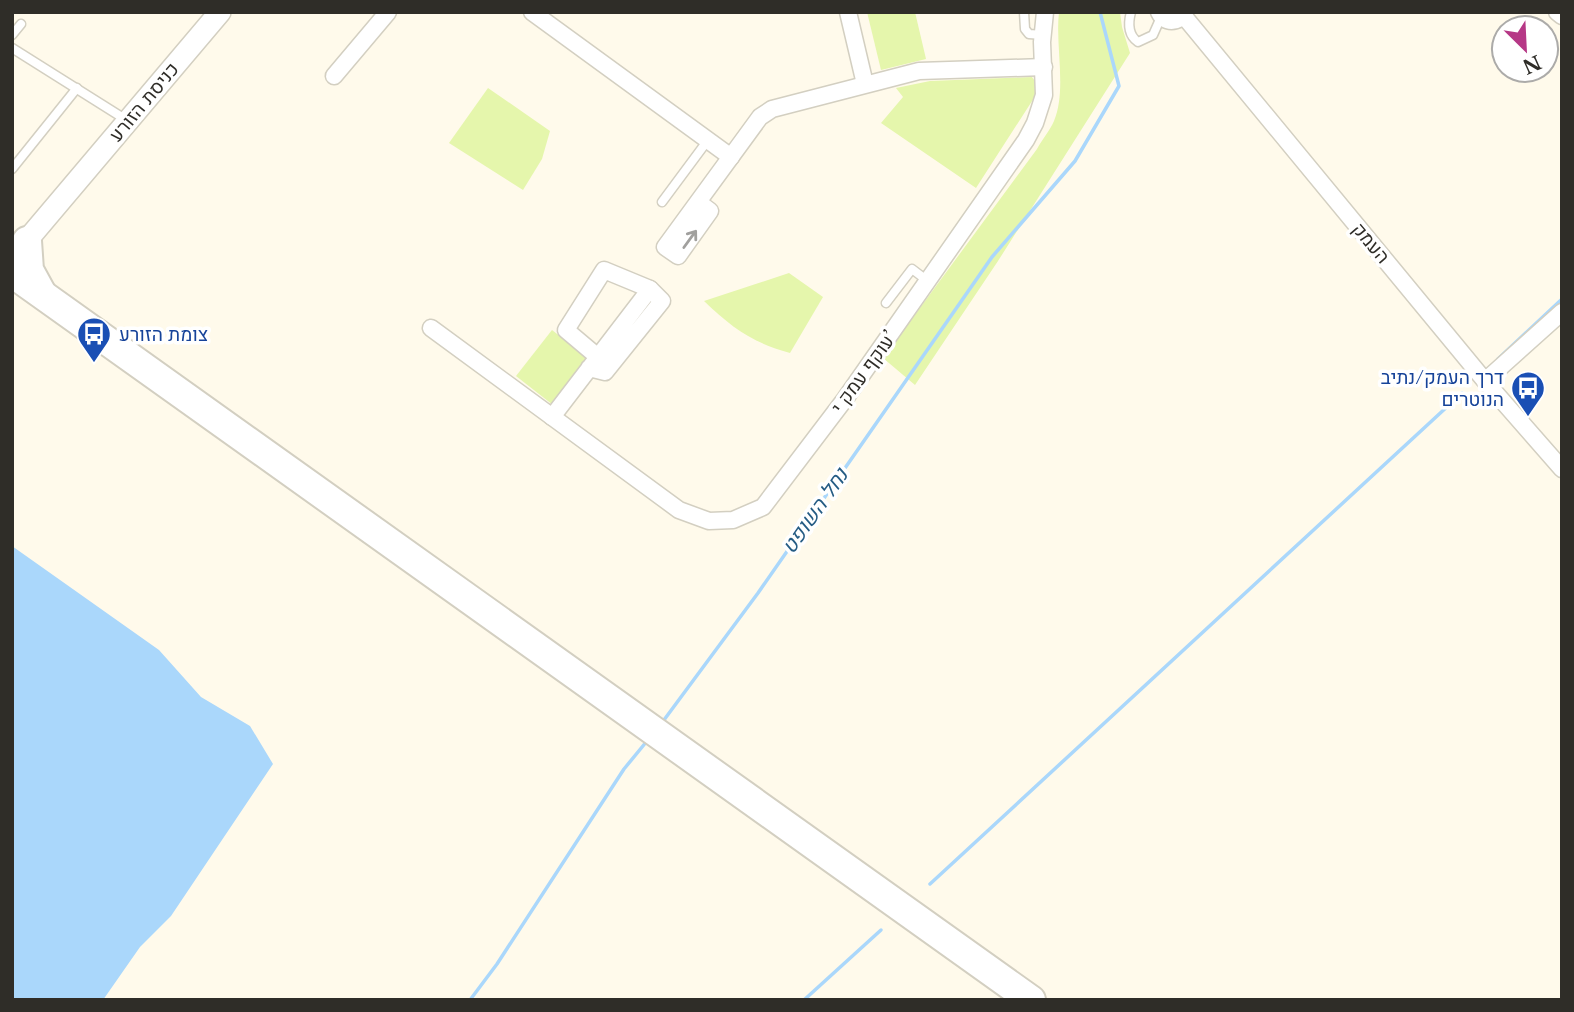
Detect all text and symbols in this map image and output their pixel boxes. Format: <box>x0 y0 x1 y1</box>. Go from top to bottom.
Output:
north arrow <box>1490 14 1560 84</box>
text: N <box>1519 50 1545 78</box>
street label: כניסת הזורע <box>104 58 184 146</box>
street label: העמק <box>1347 218 1395 268</box>
one-way arrow <box>683 230 697 249</box>
bus stop icon: צומת הזורע <box>75 315 113 364</box>
place label: צומת הזורע <box>119 323 208 346</box>
street label: עוקף עמק י’ <box>826 326 902 418</box>
place label: דרך העמק/נתיב הנוטרים <box>1381 366 1504 411</box>
bus stop icon: דרך העמק/נתיב הנוטרים <box>1509 369 1547 418</box>
water label: נחל השופט <box>776 462 855 559</box>

